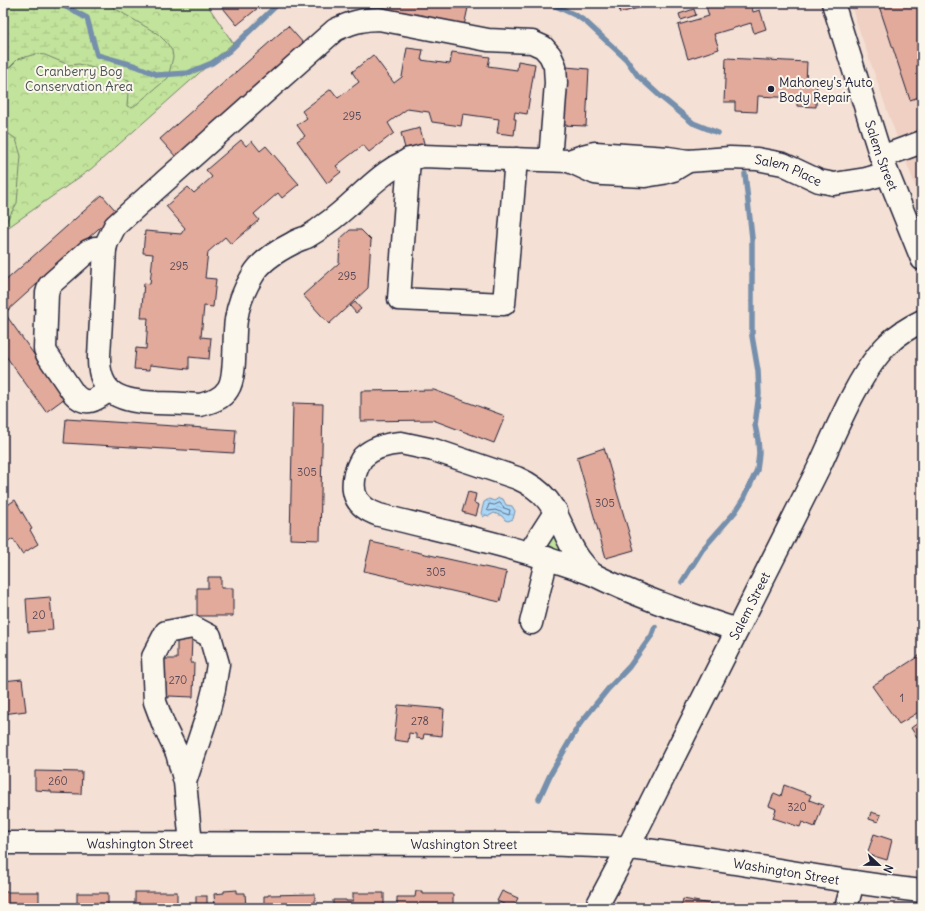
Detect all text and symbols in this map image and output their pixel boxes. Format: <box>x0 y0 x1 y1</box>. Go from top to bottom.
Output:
park label: Cranberry Bog Conservation Area <box>25 63 133 95</box>
place label: Mahoney's Auto Body Repair <box>779 74 873 106</box>
marker: Mahoney's Auto Body Repair <box>766 84 776 94</box>
house number: 295 <box>343 109 361 123</box>
street label: Salem Street <box>862 118 902 194</box>
street label: Salem Place <box>753 150 825 190</box>
house number: 295 <box>170 259 188 273</box>
house number: 295 <box>338 269 356 283</box>
house number: 305 <box>297 465 317 479</box>
house number: 305 <box>595 496 615 510</box>
house number: 305 <box>426 565 446 579</box>
street label: Salem Street <box>725 568 774 643</box>
house number: 20 <box>32 608 46 622</box>
house number: 270 <box>169 673 187 687</box>
house number: 1 <box>900 691 904 705</box>
house number: 278 <box>411 714 429 728</box>
house number: 260 <box>48 774 68 788</box>
house number: 320 <box>787 800 807 814</box>
street label: Washington Street <box>86 835 194 852</box>
street label: Washington Street <box>410 835 518 852</box>
north arrow <box>859 845 899 885</box>
street label: Washington Street <box>732 854 841 888</box>
text: N <box>880 863 896 875</box>

